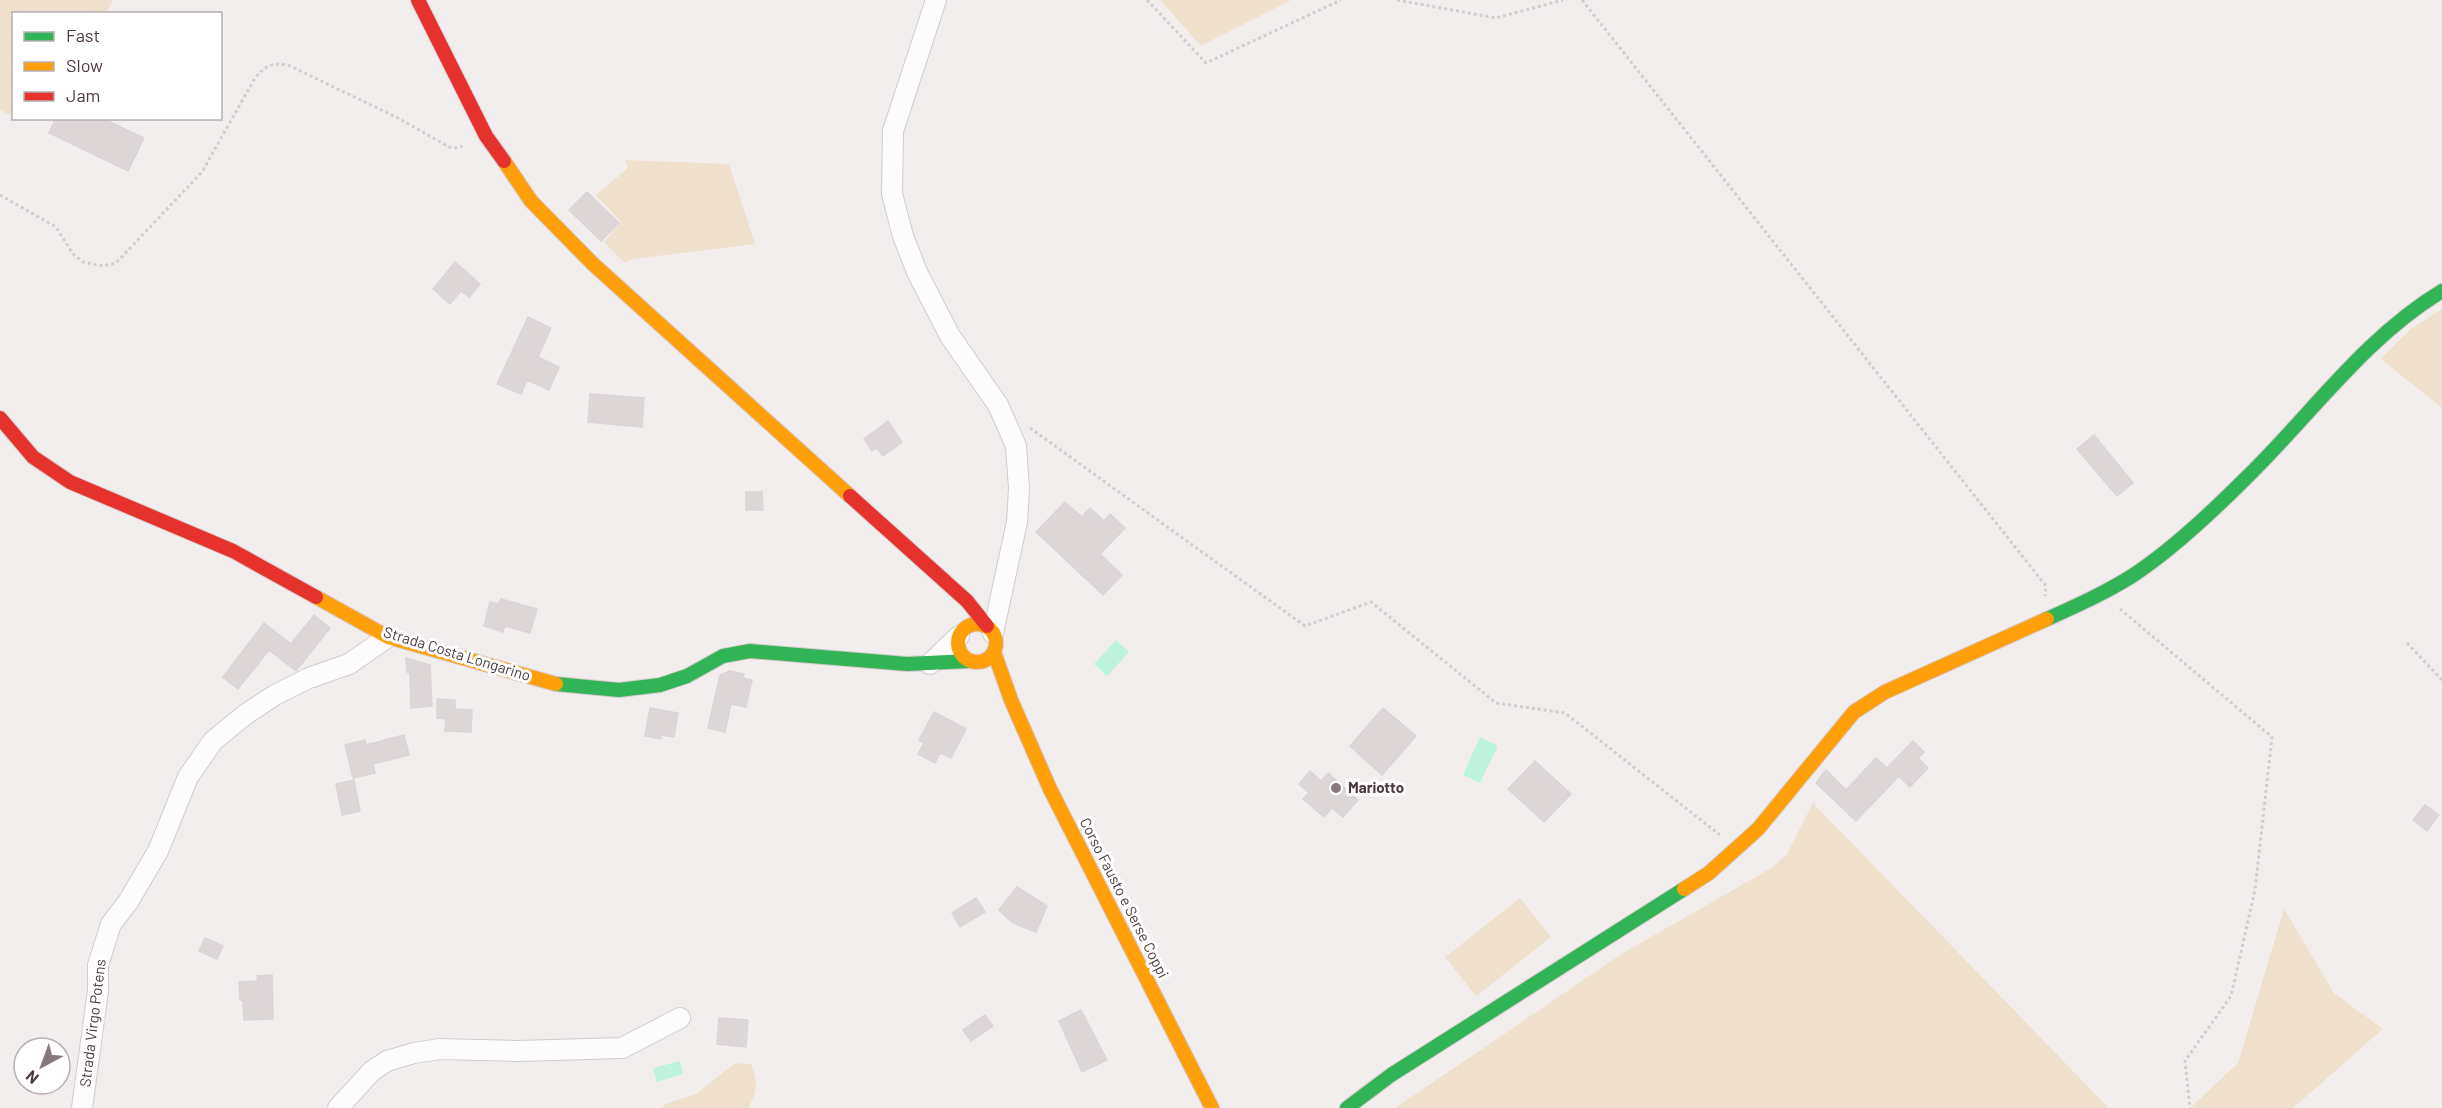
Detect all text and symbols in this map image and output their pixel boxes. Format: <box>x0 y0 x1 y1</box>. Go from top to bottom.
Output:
legend <box>12 12 222 120</box>
text: Fast <box>66 24 100 46</box>
text: Slow <box>66 54 103 76</box>
text: Jam <box>66 84 100 106</box>
street label: Strada Costa Longarino <box>382 622 533 684</box>
place label: Mariotto <box>1348 778 1404 796</box>
marker: Mariotto <box>1329 781 1343 795</box>
street label: Corso Fausto e Serse Coppi <box>1077 814 1173 981</box>
street label: Strada Virgo Potens <box>75 958 109 1088</box>
north arrow <box>12 1036 72 1096</box>
text: N <box>22 1067 42 1088</box>

